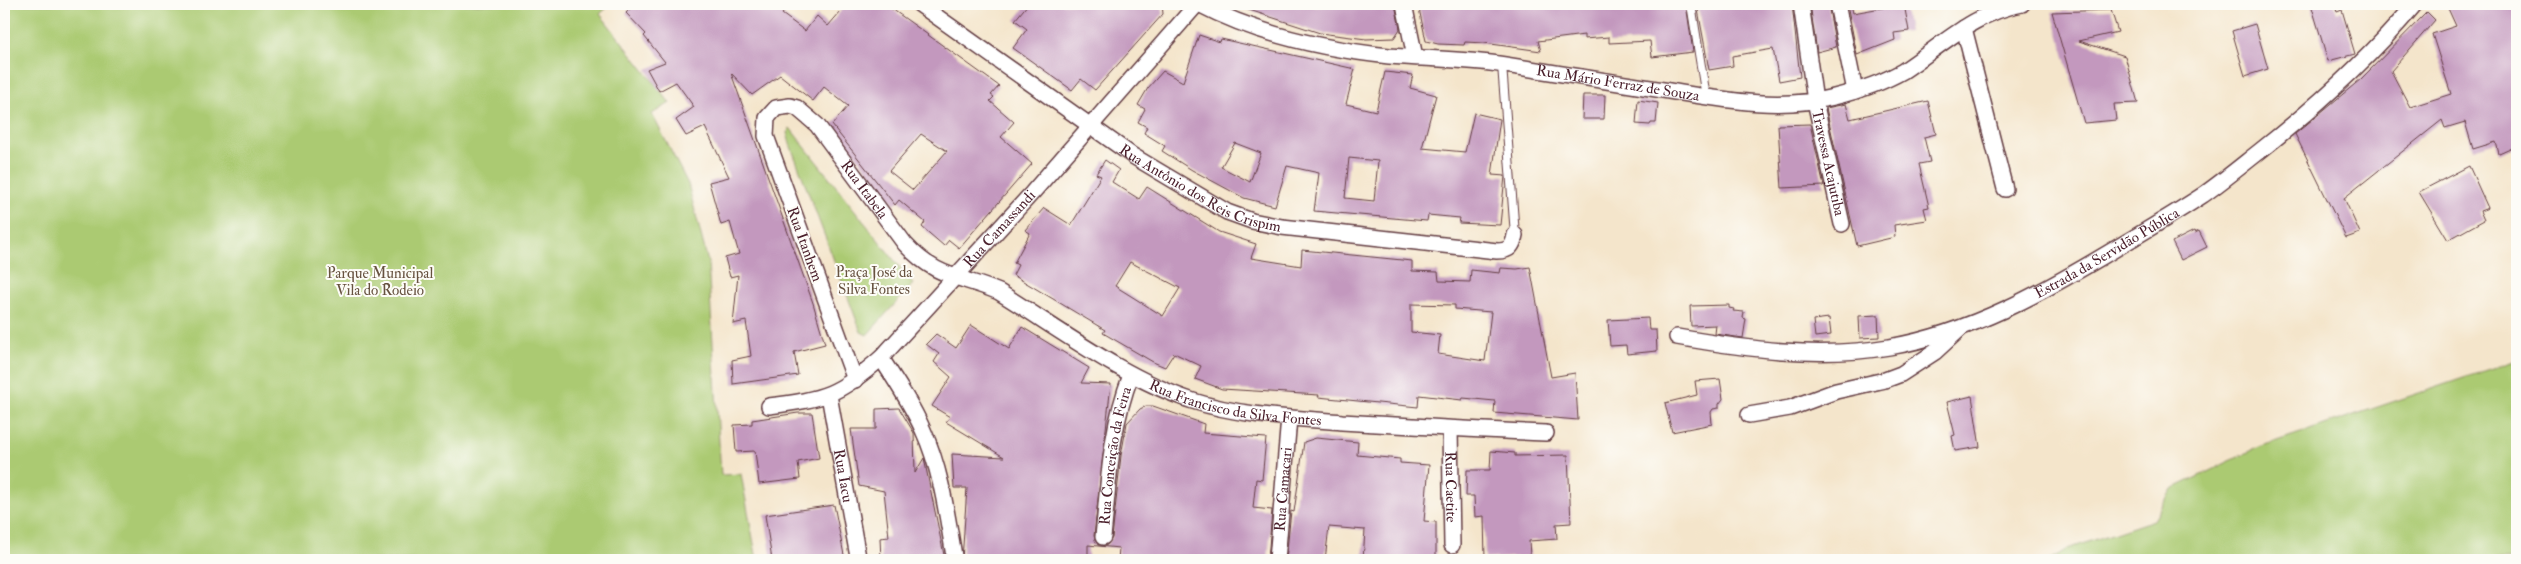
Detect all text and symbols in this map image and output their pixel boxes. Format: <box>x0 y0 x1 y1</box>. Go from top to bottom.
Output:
street label: Rua Mário Ferraz de Souza <box>1535 61 1702 106</box>
street label: Travessa Acajutiba <box>1807 108 1849 219</box>
street label: Rua Antônio dos Reis Crispim <box>1115 140 1283 237</box>
street label: Rua Itabela <box>836 157 893 223</box>
street label: Rua Camassandi <box>960 186 1040 272</box>
street label: Estrada da Servidão Pública <box>2031 203 2184 303</box>
street label: Rua Itanhem <box>782 204 827 284</box>
park label: Praça José da Silva Fontes <box>836 263 913 299</box>
park label: Parque Municipal Vila do Rodeio <box>327 264 433 300</box>
street label: Rua Francisco da Silva Fontes <box>1146 375 1322 430</box>
street label: Rua Conceição da Feira <box>1095 384 1136 526</box>
street label: Rua Camacari <box>1270 446 1296 532</box>
street label: Rua Iacu <box>829 448 857 504</box>
street label: Rua Caetite <box>1440 451 1461 523</box>

